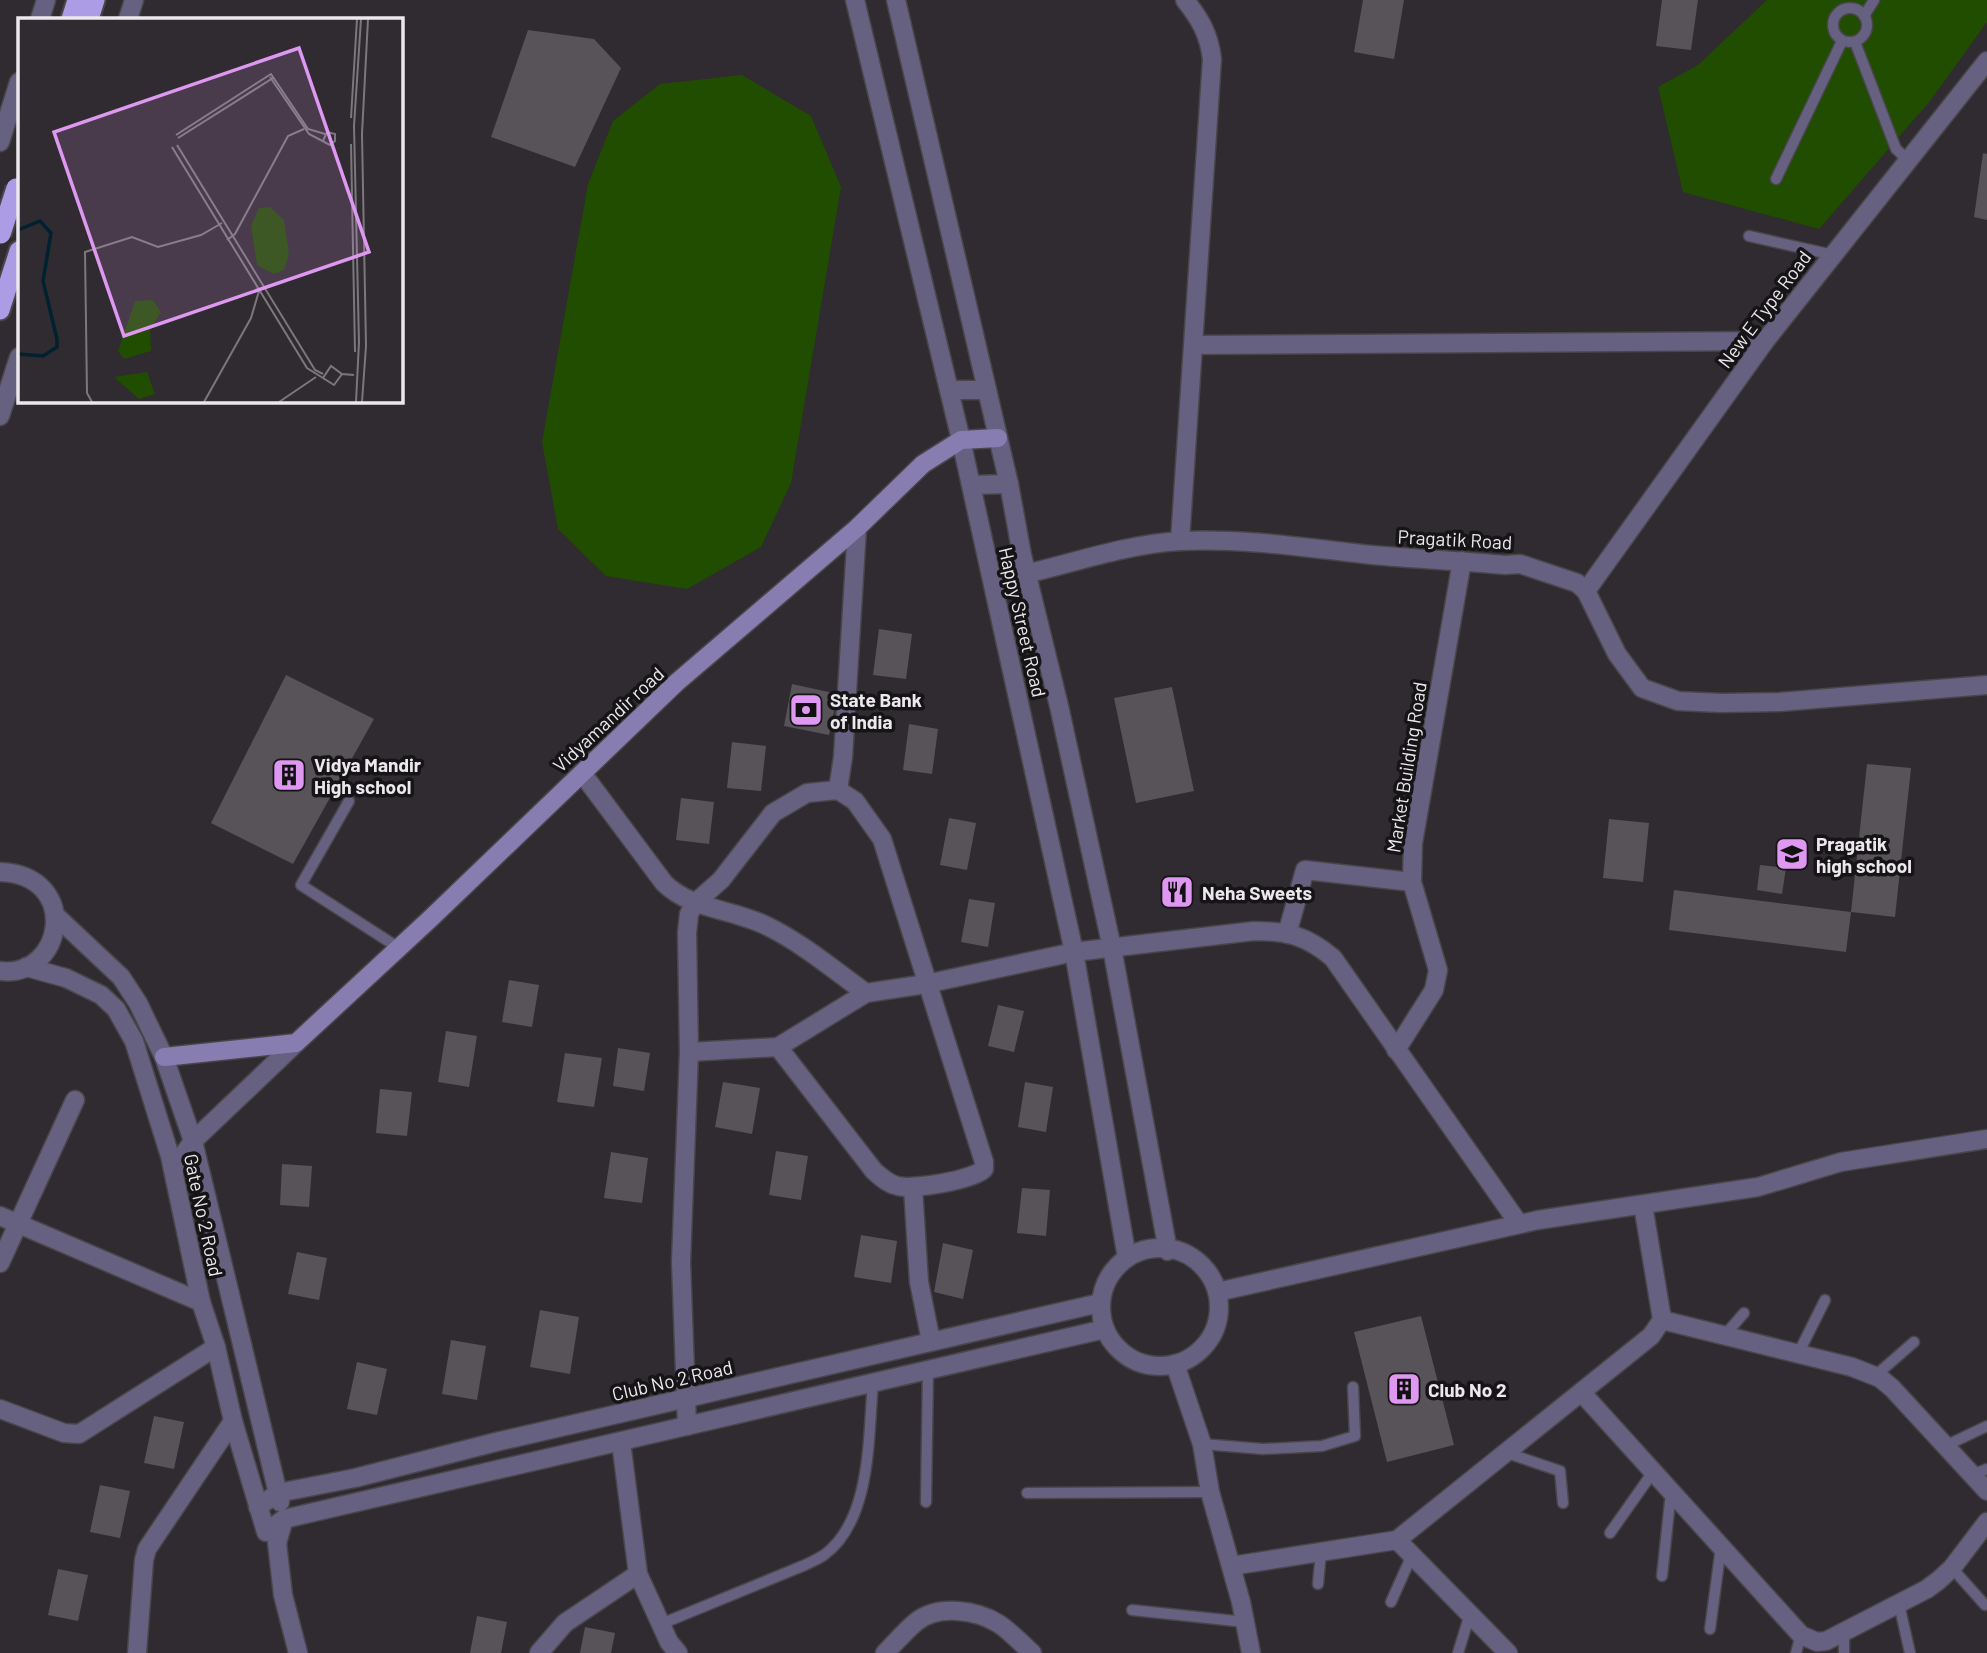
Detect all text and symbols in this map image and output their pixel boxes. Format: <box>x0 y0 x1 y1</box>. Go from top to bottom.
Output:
inset map <box>18 18 402 402</box>
street label: New E Type Road <box>1712 246 1816 372</box>
street label: Pragatik Road <box>1397 525 1513 553</box>
street label: Happy Street Road <box>995 545 1051 699</box>
street label: Vidyamandir road <box>548 662 668 776</box>
street label: Market Building Road <box>1381 680 1431 854</box>
place label: State Bank of India <box>830 688 922 733</box>
bank icon: State Bank of India <box>787 691 825 729</box>
place label: Vidya Mandir High school <box>314 753 422 798</box>
building icon: Vidya Mandir High school <box>270 756 308 794</box>
place label: Pragatik high school <box>1816 832 1912 877</box>
school or university icon: Pragatik high school <box>1773 835 1811 873</box>
restaurant icon: Neha Sweets <box>1158 873 1196 911</box>
place label: Neha Sweets <box>1202 881 1312 904</box>
street label: Gate No 2 Road <box>180 1152 228 1278</box>
street label: Club No 2 Road <box>609 1355 735 1405</box>
building icon: Club No 2 <box>1385 1370 1423 1408</box>
place label: Club No 2 <box>1428 1378 1507 1401</box>

